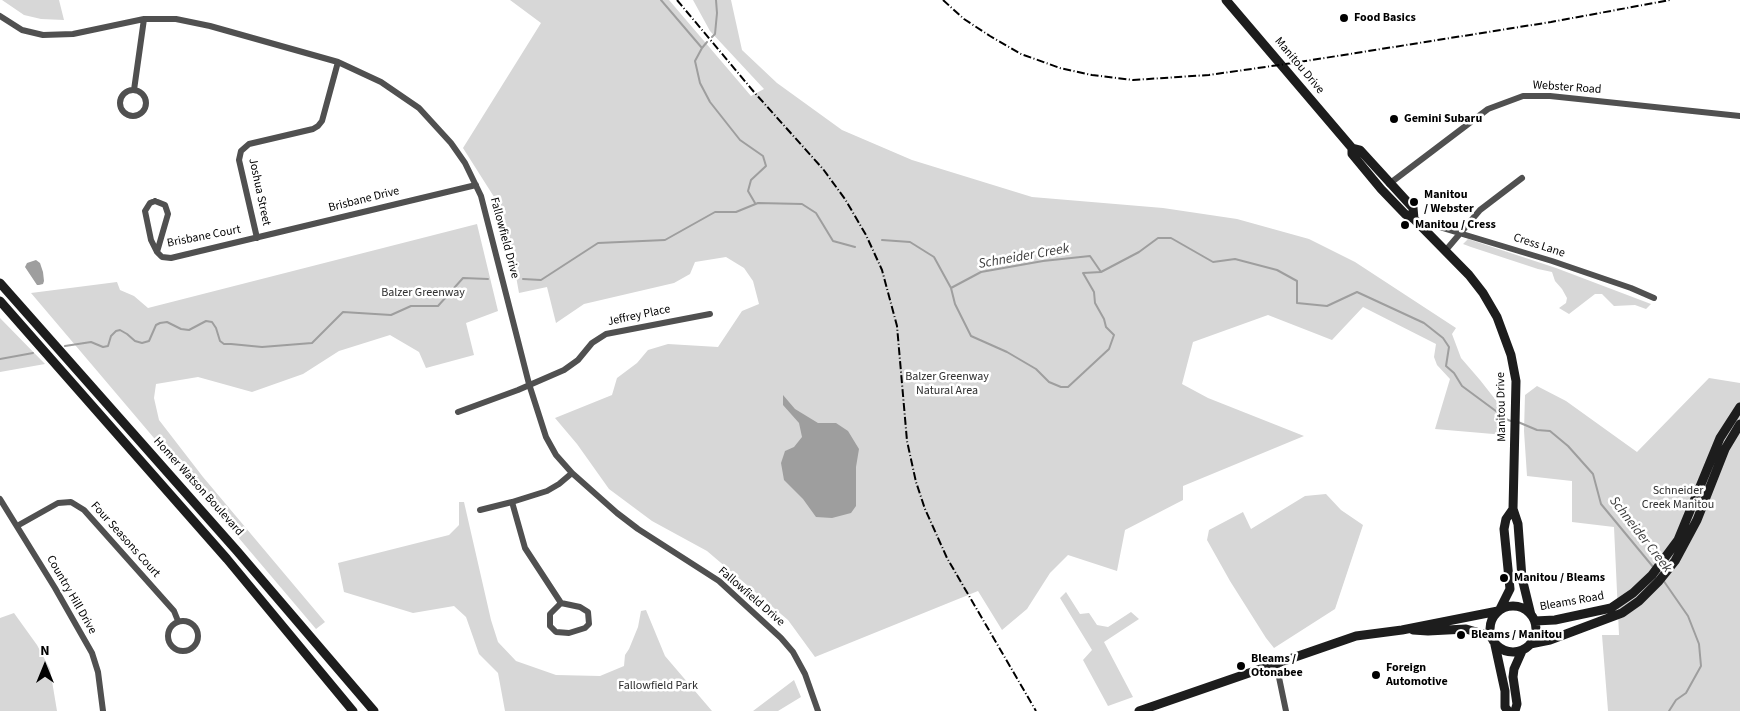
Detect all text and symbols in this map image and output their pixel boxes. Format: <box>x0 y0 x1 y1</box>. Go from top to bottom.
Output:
place label: Food Basics <box>1354 11 1416 25</box>
marker: Food Basics <box>1338 12 1350 24</box>
street label: Manitou Drive <box>1271 35 1327 97</box>
street label: Webster Road <box>1532 78 1602 98</box>
place label: Gemini Subaru <box>1404 112 1482 126</box>
marker: Gemini Subaru <box>1388 113 1400 125</box>
street label: Joshua Street <box>245 157 273 227</box>
street label: Brisbane Drive <box>327 184 401 216</box>
place label: Manitou / Webster <box>1424 188 1474 216</box>
street label: Fallowfield Drive <box>486 196 522 280</box>
marker: Manitou / Webster <box>1408 196 1420 208</box>
place label: Manitou / Cress <box>1415 218 1496 232</box>
marker: Manitou / Cress <box>1399 219 1411 231</box>
street label: Brisbane Court <box>166 223 242 251</box>
street label: Cress Lane <box>1511 231 1567 261</box>
water label: Schneider Creek <box>977 241 1071 273</box>
park label: Balzer Greenway <box>381 286 465 300</box>
street label: Jeffrey Place <box>606 302 672 330</box>
park label: Balzer Greenway Natural Area <box>905 370 989 398</box>
street label: Manitou Drive <box>1494 372 1510 442</box>
street label: Homer Watson Boulevard <box>150 435 246 539</box>
park label: Schneider Creek Manitou <box>1642 484 1714 512</box>
water label: Schneider Creek <box>1605 494 1675 576</box>
street label: Four Seasons Court <box>87 499 163 581</box>
street label: Country Hill Drive <box>43 553 99 637</box>
street label: Fallowfield Drive <box>715 564 787 630</box>
place label: Manitou / Bleams <box>1514 571 1605 585</box>
marker: Manitou / Bleams <box>1498 572 1510 584</box>
street label: Bleams Road <box>1539 589 1605 615</box>
place label: Bleams / Manitou <box>1471 628 1562 642</box>
marker: Bleams / Manitou <box>1455 629 1467 641</box>
north arrow <box>20 641 70 691</box>
text: N <box>40 641 50 661</box>
place label: Bleams / Otonabee <box>1251 652 1303 680</box>
marker: Bleams / Otonabee <box>1235 660 1247 672</box>
place label: Foreign Automotive <box>1386 661 1448 689</box>
marker: Foreign Automotive <box>1370 669 1382 681</box>
park label: Fallowfield Park <box>618 679 698 693</box>

